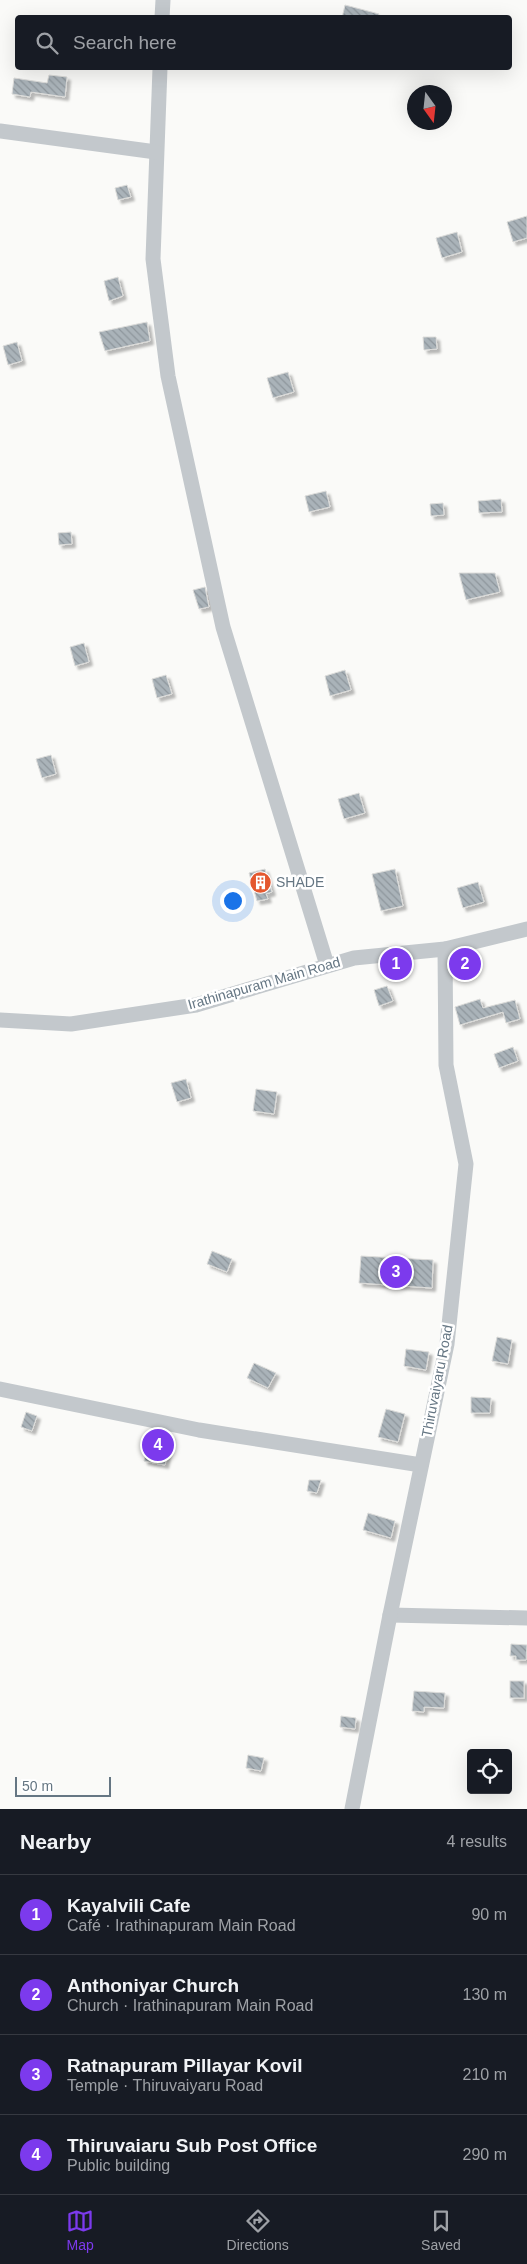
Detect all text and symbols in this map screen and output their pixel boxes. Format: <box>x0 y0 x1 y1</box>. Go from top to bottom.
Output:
search box <box>15 15 512 70</box>
icon: search <box>33 29 61 57</box>
text: Search here <box>73 32 177 53</box>
north arrow <box>407 85 452 130</box>
building icon: SHADE <box>248 870 272 894</box>
place label: SHADE <box>276 874 324 890</box>
your location <box>220 888 246 914</box>
pin: 1 <box>380 945 412 983</box>
pin: 2 <box>449 945 481 983</box>
street label: Irathinapuram Main Road <box>186 954 342 1012</box>
pin: 3 <box>380 1253 412 1291</box>
street label: Thiruvaiyaru Road <box>418 1323 456 1439</box>
pin: 4 <box>142 1426 174 1464</box>
map controls <box>467 1749 512 1794</box>
button: locate <box>467 1749 512 1794</box>
scale bar <box>15 1774 111 1797</box>
text: 50 m <box>22 1778 53 1794</box>
text: Nearby <box>20 1830 91 1853</box>
text: 4 results <box>447 1833 507 1850</box>
text: Kayalvili Cafe <box>67 1895 191 1916</box>
text: 1 <box>32 1906 40 1923</box>
text: 90 m <box>471 1906 507 1923</box>
text: Café · Irathinapuram Main Road <box>67 1917 296 1934</box>
text: Anthoniyar Church <box>67 1975 239 1996</box>
text: 2 <box>32 1986 40 2003</box>
text: 130 m <box>463 1986 507 2003</box>
text: Church · Irathinapuram Main Road <box>67 1997 313 2014</box>
text: Ratnapuram Pillayar Kovil <box>67 2055 302 2076</box>
text: 3 <box>32 2066 40 2083</box>
text: 210 m <box>463 2066 507 2083</box>
text: Temple · Thiruvaiyaru Road <box>67 2077 263 2094</box>
text: Thiruvaiaru Sub Post Office <box>67 2135 317 2156</box>
text: 4 <box>32 2146 40 2163</box>
text: 290 m <box>463 2146 507 2163</box>
text: Public building <box>67 2157 170 2174</box>
tab: Map <box>66 2207 94 2253</box>
tab: Directions <box>227 2207 289 2253</box>
tab: Saved <box>421 2207 461 2253</box>

